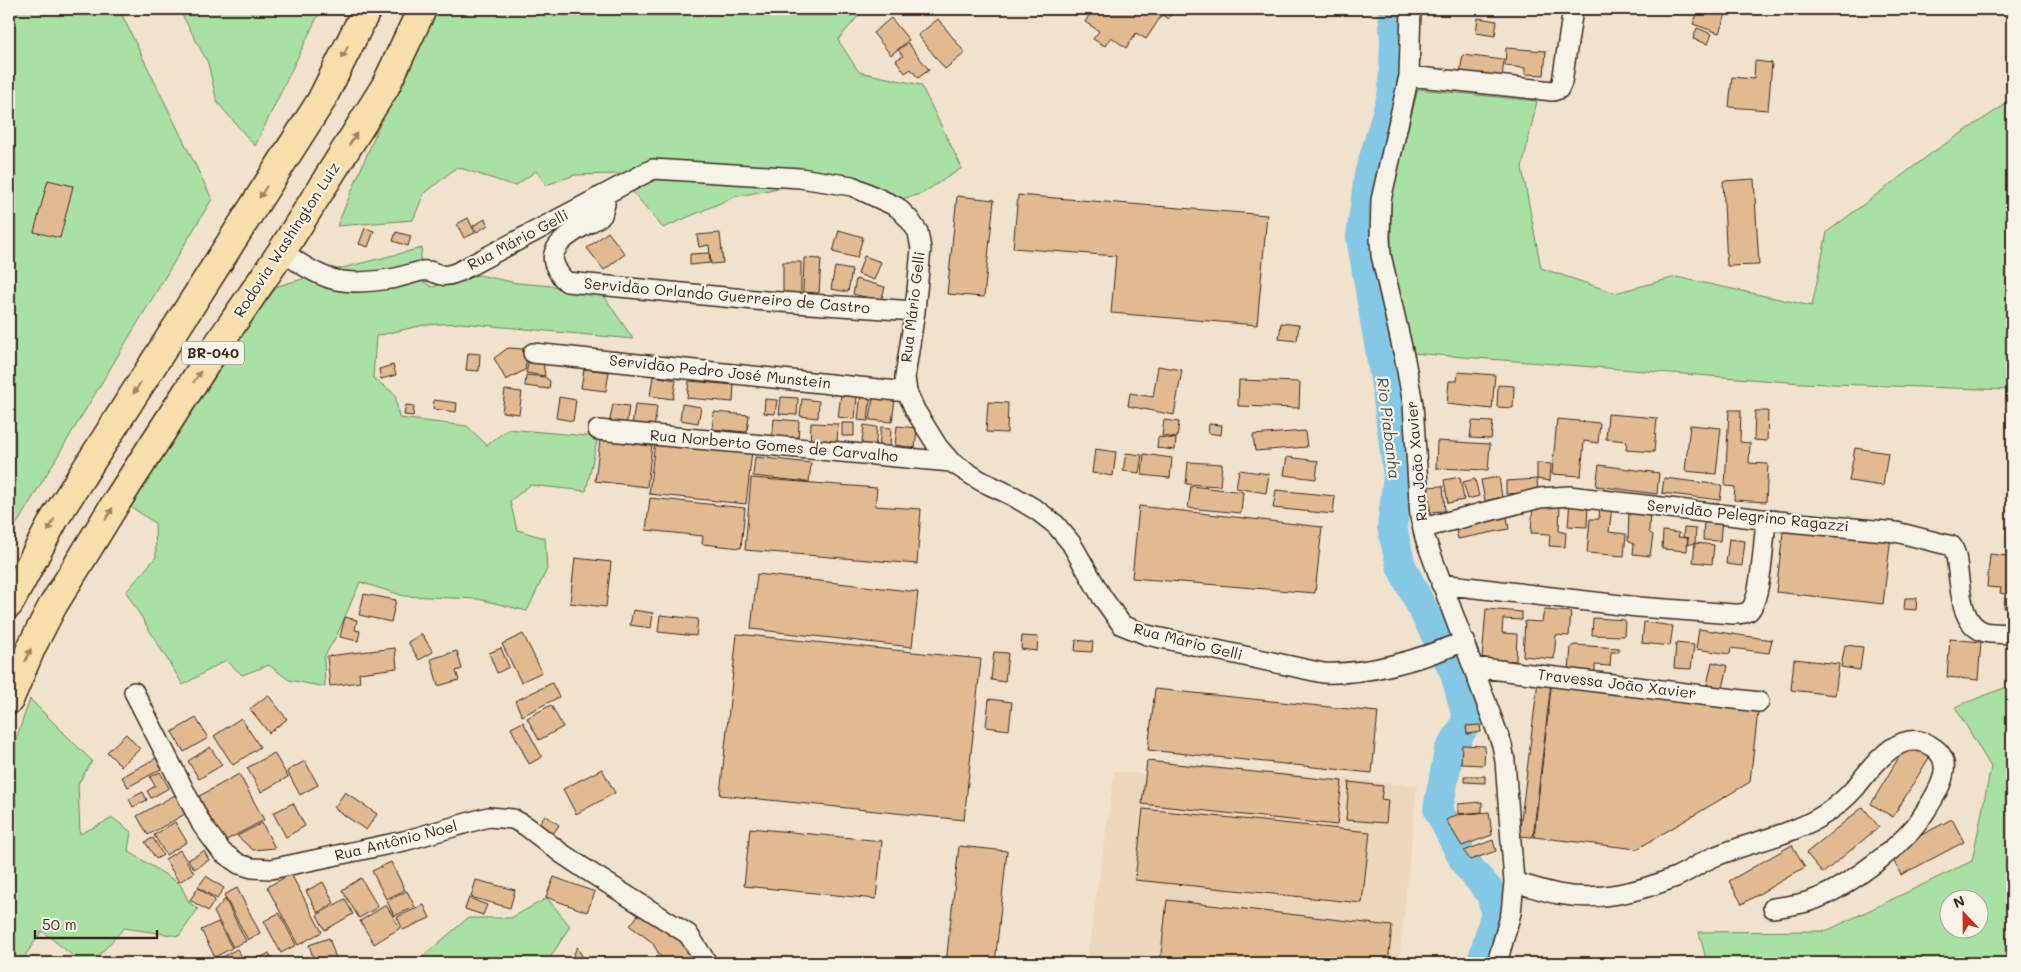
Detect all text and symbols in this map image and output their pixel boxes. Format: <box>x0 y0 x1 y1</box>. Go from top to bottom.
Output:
one-way arrow <box>341 45 349 60</box>
one-way arrow <box>348 133 357 146</box>
street label: Rodovia Washington Luiz <box>228 158 344 321</box>
one-way arrow <box>258 186 267 199</box>
street label: Rua Mário Gelli <box>464 204 571 274</box>
street label: Rua Mário Gelli <box>895 250 929 363</box>
street label: Servidão Orlando Guerreiro de Castro <box>583 273 871 317</box>
road number: BR-040 <box>182 342 244 364</box>
street label: Servidão Pedro José Munstein <box>608 349 832 393</box>
one-way arrow <box>192 371 201 384</box>
water label: Rio Piabanha <box>1373 376 1406 480</box>
one-way arrow <box>133 381 142 395</box>
street label: Rua João Xavier <box>1401 400 1431 522</box>
street label: Rua Norberto Gomes de Carvalho <box>649 424 899 466</box>
street label: Servidão Pelegrino Ragazzi <box>1646 494 1850 536</box>
one-way arrow <box>104 508 113 521</box>
one-way arrow <box>46 519 55 532</box>
street label: Rua Mário Gelli <box>1132 618 1245 664</box>
one-way arrow <box>24 648 32 662</box>
street label: Travessa João Xavier <box>1536 663 1698 703</box>
street label: Rua Antônio Noel <box>332 815 459 865</box>
north arrow <box>1938 890 1988 940</box>
text: N <box>1950 891 1967 912</box>
scale bar <box>35 907 158 939</box>
text: 50 m <box>42 914 77 934</box>

